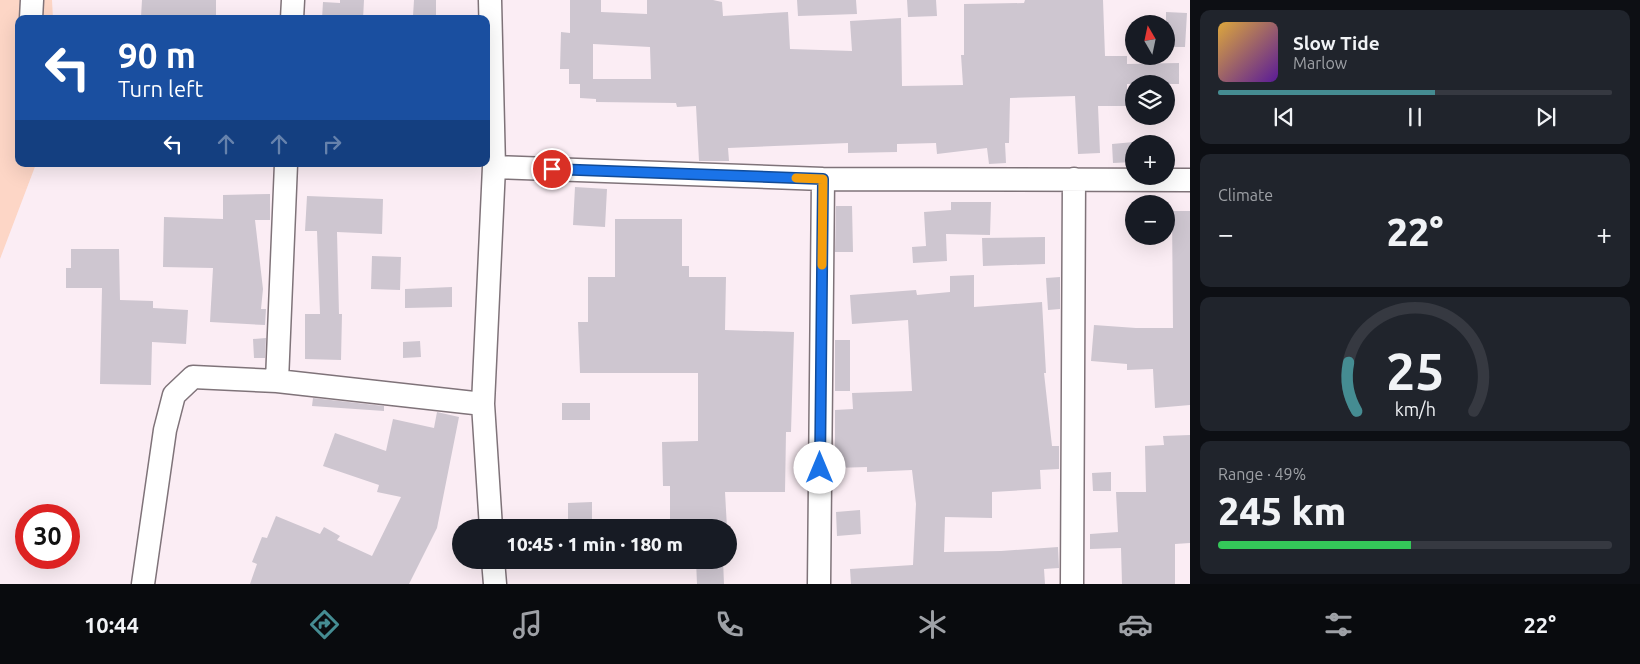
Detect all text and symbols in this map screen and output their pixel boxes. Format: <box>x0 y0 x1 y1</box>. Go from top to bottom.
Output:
north arrow <box>1125 15 1175 65</box>
map controls <box>1125 15 1175 245</box>
text: Slow Tide <box>1293 32 1380 54</box>
icon: left <box>35 35 100 100</box>
text: 90 m <box>118 35 196 75</box>
text: Marlow <box>1293 54 1347 72</box>
button: layers <box>1125 75 1175 125</box>
text: Turn left <box>118 76 203 101</box>
icon: previous <box>1270 103 1298 131</box>
icon: pause <box>1401 103 1429 131</box>
icon: next <box>1532 103 1560 131</box>
icon: left <box>159 130 187 158</box>
icon: ahead <box>212 130 240 158</box>
icon: ahead <box>265 130 293 158</box>
icon: right <box>318 130 346 158</box>
button: + <box>1125 135 1175 185</box>
pin <box>531 148 573 190</box>
icon: arrive <box>538 155 566 183</box>
text: Climate <box>1218 186 1273 204</box>
button: − <box>1125 195 1175 245</box>
text: 22° <box>1387 211 1443 253</box>
text: − <box>1218 218 1234 249</box>
text: + <box>1596 218 1612 249</box>
text: 25 <box>1386 342 1444 400</box>
text: km/h <box>1394 399 1436 419</box>
position arrow <box>793 441 845 493</box>
text: Range · 49% <box>1218 465 1306 483</box>
text: 245 km <box>1218 490 1346 532</box>
speed limit sign: 30 <box>15 504 80 569</box>
text: 10:45 · 1 min · 180 m <box>506 533 683 555</box>
icon: directions <box>307 607 342 642</box>
icon: music <box>510 607 545 642</box>
icon: phone <box>712 607 747 642</box>
icon: climate <box>915 607 950 642</box>
icon: car <box>1118 607 1153 642</box>
icon: filters <box>1321 607 1356 642</box>
text: 10:44 <box>84 612 139 637</box>
text: 22° <box>1523 612 1556 637</box>

